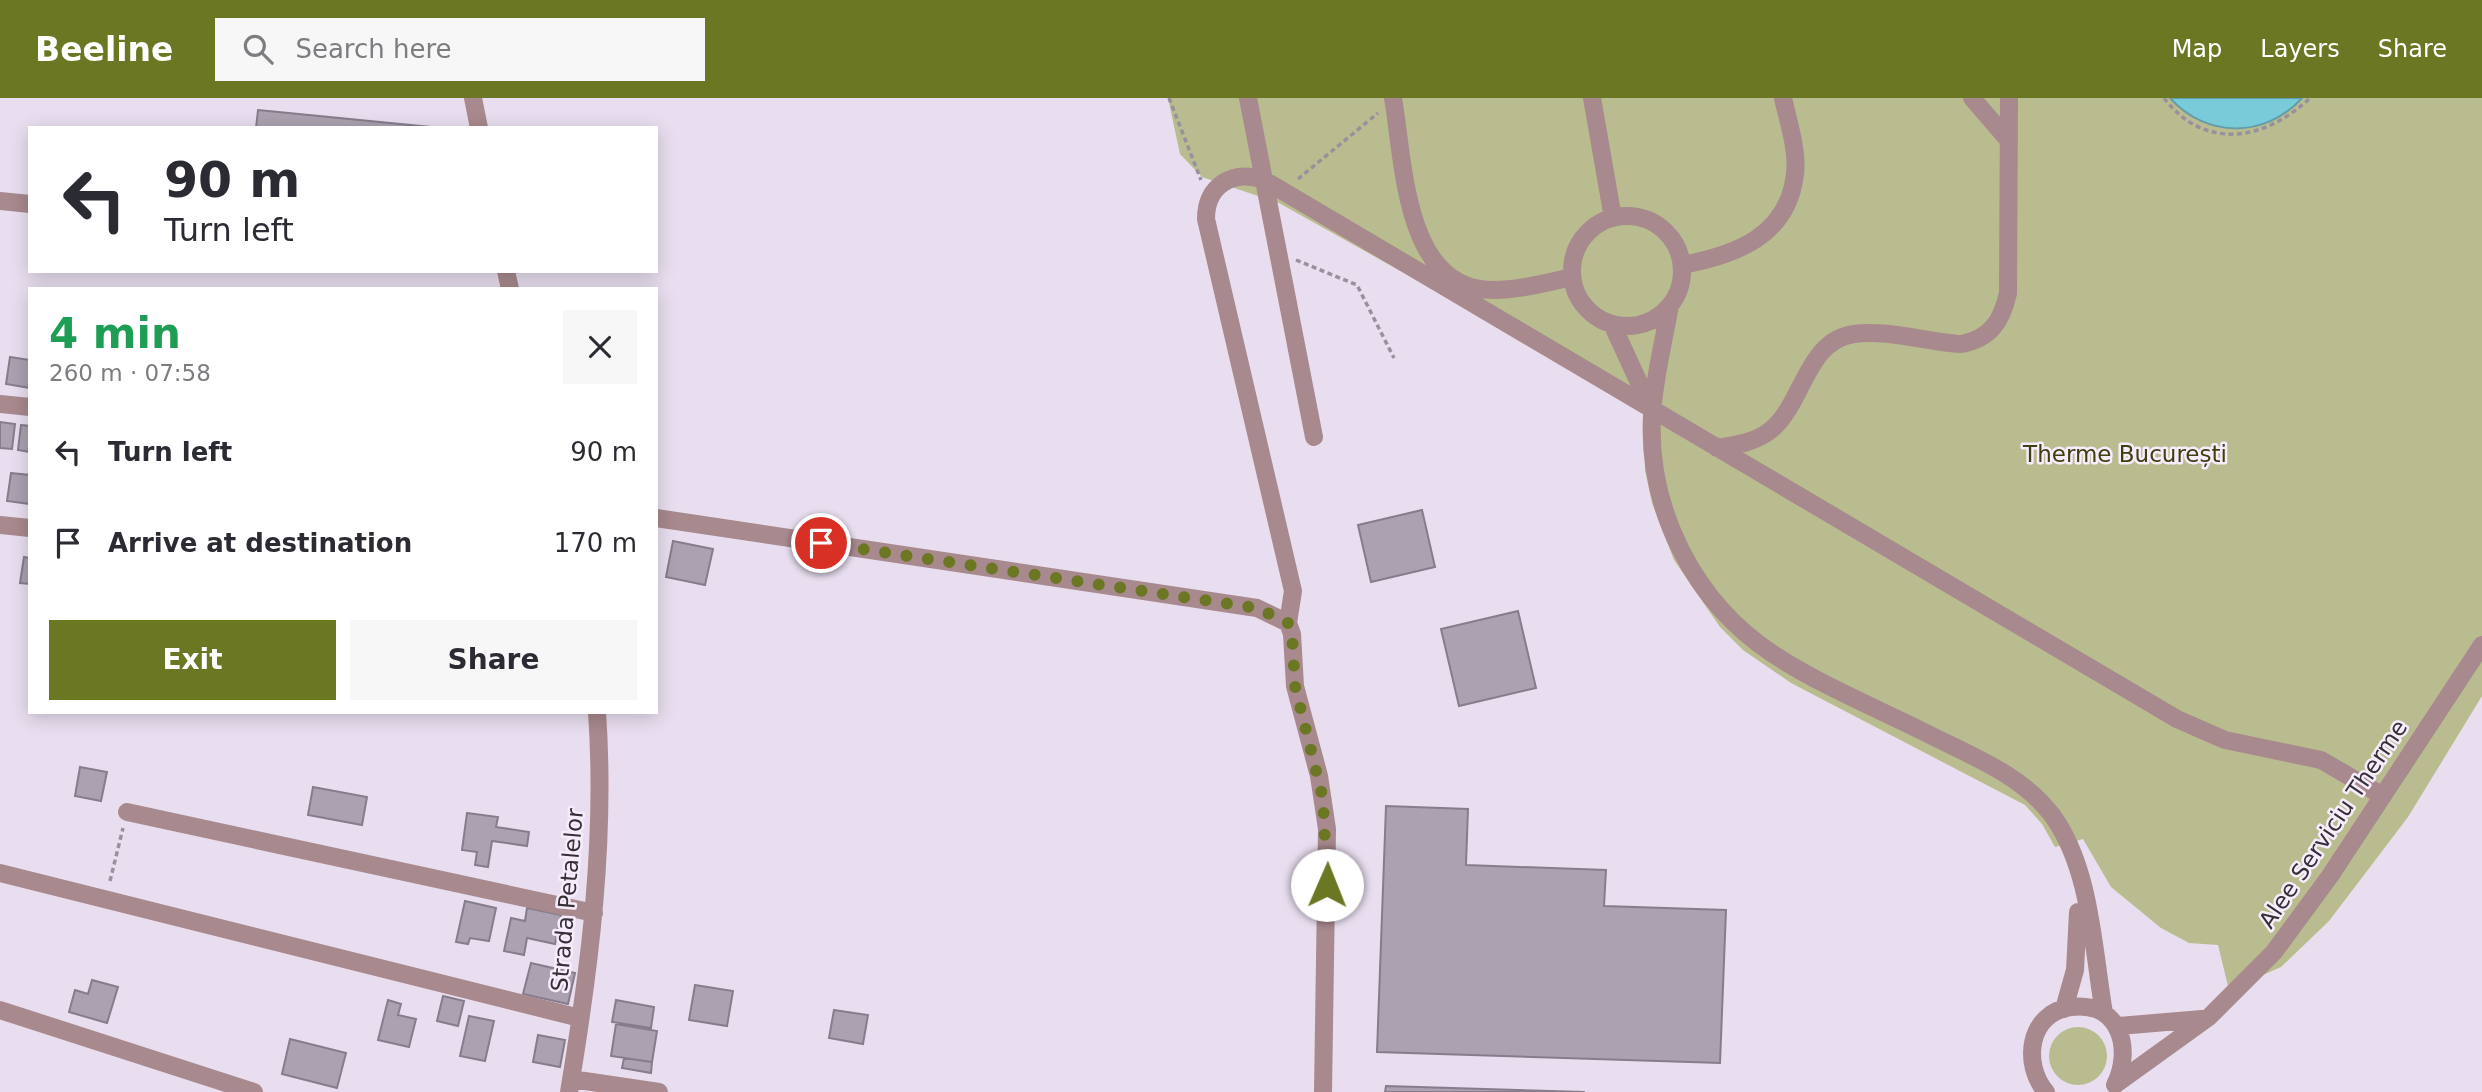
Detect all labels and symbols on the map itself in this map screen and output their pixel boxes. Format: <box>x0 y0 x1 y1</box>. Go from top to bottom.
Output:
park label: Therme București <box>2022 441 2227 467</box>
pin <box>791 513 851 573</box>
street label: Alee Serviciu Therme <box>2254 715 2412 933</box>
street label: Strada Petalelor <box>546 807 588 993</box>
position arrow <box>1290 848 1364 922</box>

